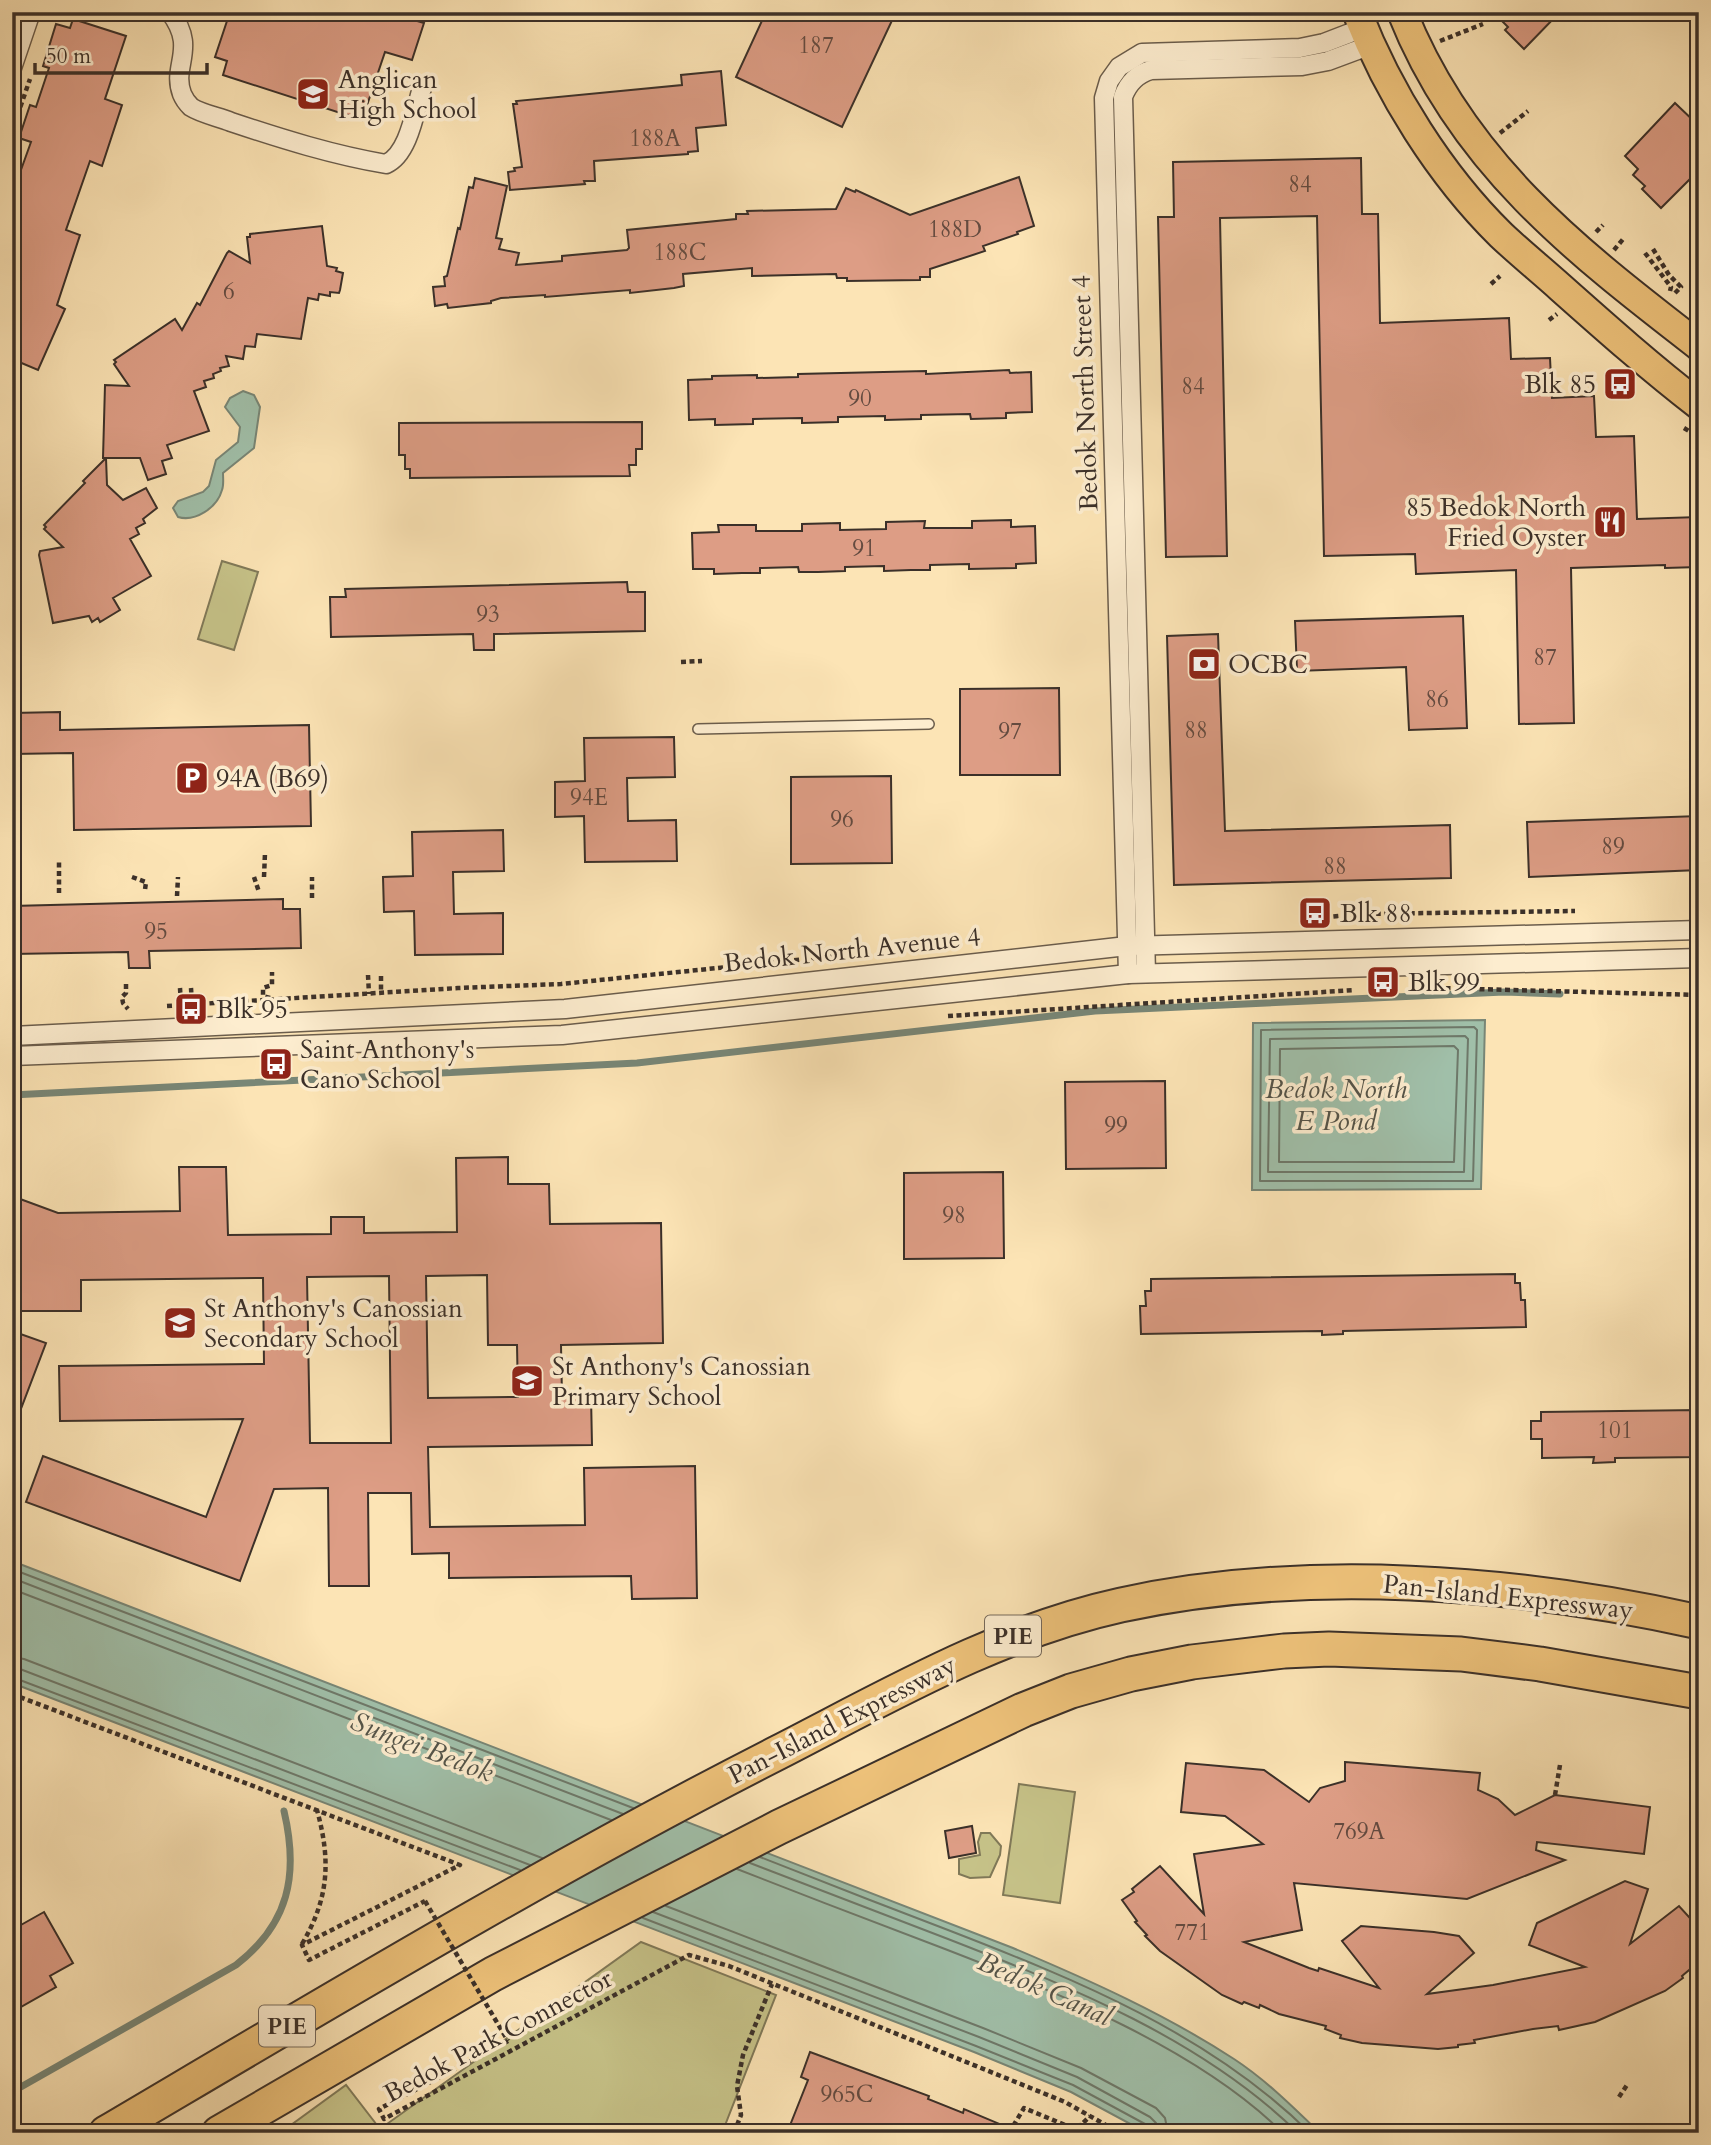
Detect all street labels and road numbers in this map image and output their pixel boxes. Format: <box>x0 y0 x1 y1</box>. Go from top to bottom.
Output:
street label: Bedok North Street 4 <box>1063 274 1107 512</box>
street label: Bedok North Avenue 4 <box>722 919 982 981</box>
street label: Pan-Island Expressway <box>1381 1566 1635 1628</box>
road number: PIE <box>985 1616 1041 1656</box>
street label: Pan-Island Expressway <box>722 1647 962 1793</box>
street label: Bedok Park Connector <box>378 1961 619 2111</box>
road number: PIE <box>259 2006 315 2047</box>

